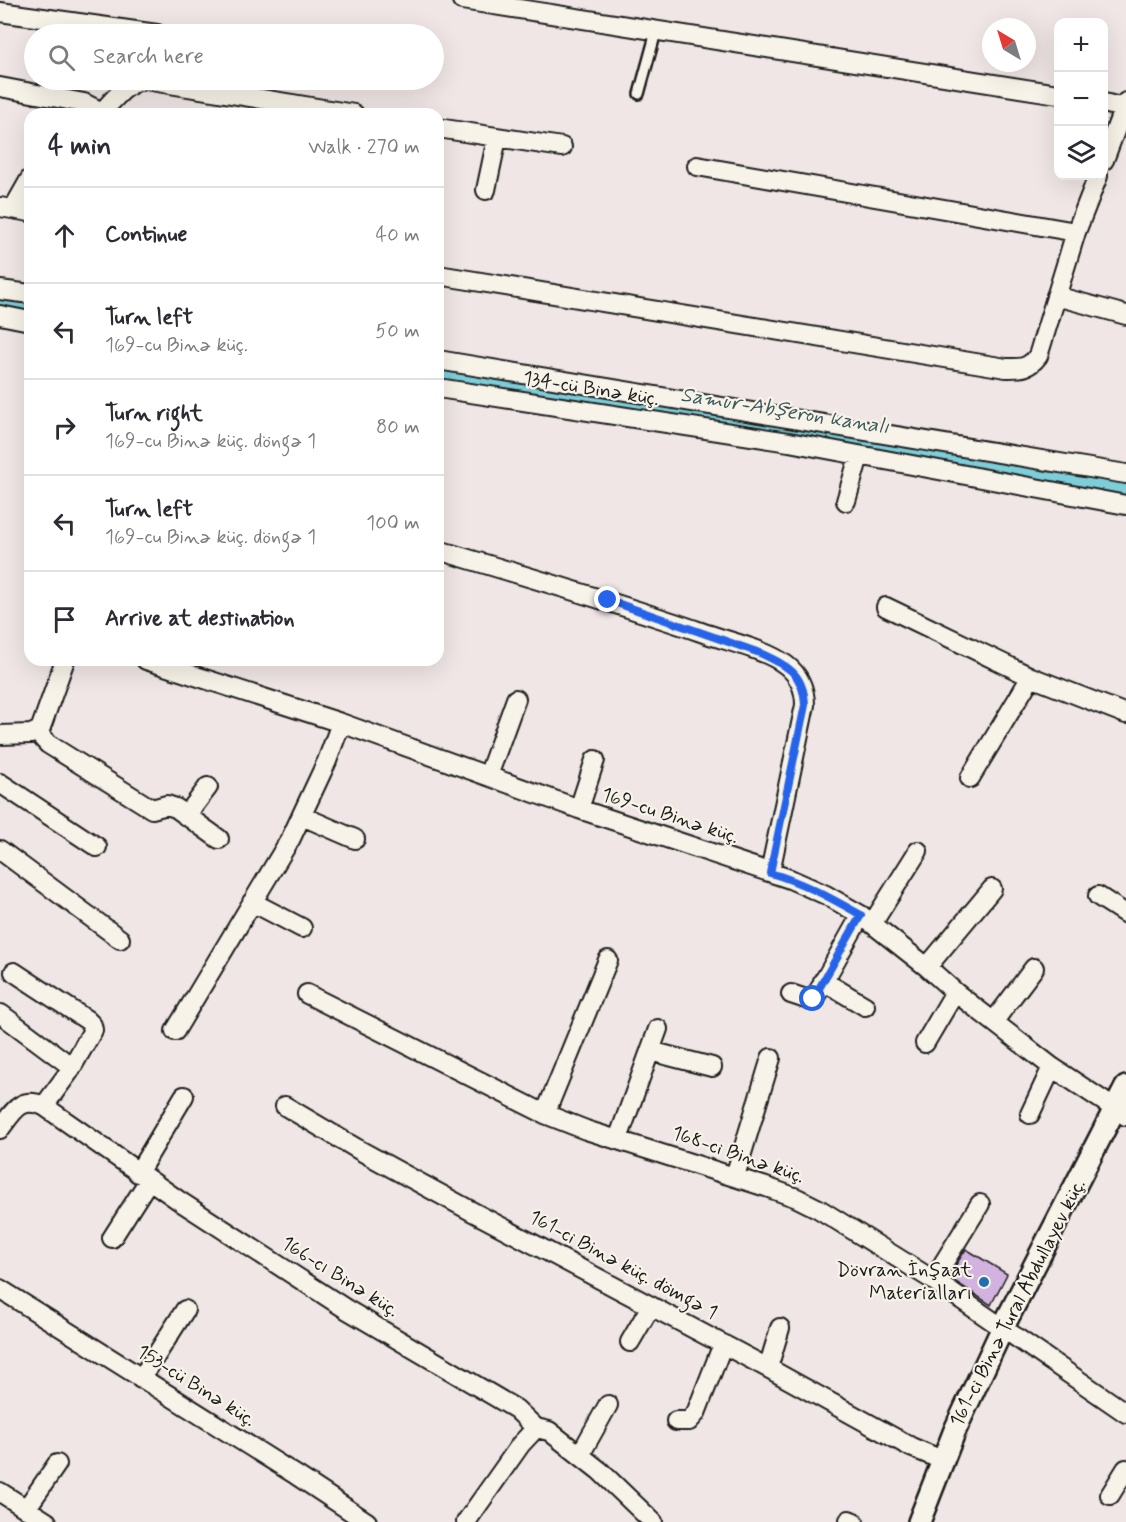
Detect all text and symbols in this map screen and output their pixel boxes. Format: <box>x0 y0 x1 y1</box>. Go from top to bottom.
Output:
north arrow <box>982 18 1036 72</box>
map controls <box>1054 18 1108 180</box>
button: + <box>1054 18 1108 72</box>
search box <box>24 24 444 90</box>
icon: search <box>45 41 78 74</box>
text: Search here <box>93 43 204 71</box>
button: − <box>1054 72 1108 126</box>
button: layers <box>1054 126 1108 180</box>
text: 4 min <box>48 130 111 164</box>
text: Walk · 270 m <box>308 134 420 161</box>
icon: ahead <box>48 219 81 252</box>
text: Continue <box>105 221 187 249</box>
text: 40 m <box>376 222 420 249</box>
text: Turn left <box>105 304 193 332</box>
icon: left <box>48 315 81 348</box>
text: 50 m <box>375 318 420 345</box>
text: 169-cu Binə küç. <box>105 332 248 359</box>
street label: 134-cü Binə küç. <box>521 365 661 413</box>
water label: Samur-Abşeron kanalı <box>679 381 891 441</box>
text: Turn right <box>105 400 203 428</box>
icon: right <box>48 411 81 444</box>
text: 80 m <box>376 414 420 441</box>
text: 169-cu Binə küç. döngə 1 <box>105 428 316 455</box>
text: Turn left <box>105 496 193 524</box>
icon: left <box>48 507 81 540</box>
text: 100 m <box>366 510 420 537</box>
text: 169-cu Binə küç. döngə 1 <box>105 524 316 551</box>
route end <box>594 586 620 612</box>
icon: arrive <box>48 603 81 636</box>
text: Arrive at destination <box>105 605 295 633</box>
street label: 169-cu Binə küç. <box>598 781 742 851</box>
route start <box>799 985 825 1011</box>
street label: 168-ci Binə küç. <box>668 1120 808 1190</box>
street label: 161-ci Binə Tural Abdullayev küç. <box>944 1174 1092 1432</box>
street label: 161-ci Binə küç. dömgə 1 <box>523 1204 722 1328</box>
street label: 166-cı Binə küç. <box>276 1230 404 1324</box>
place label: Dövran İnşaat Materialları <box>836 1257 972 1307</box>
marker: Dövran İnşaat Materialları <box>977 1275 991 1289</box>
street label: 153-cü Binə küç. <box>131 1339 261 1433</box>

